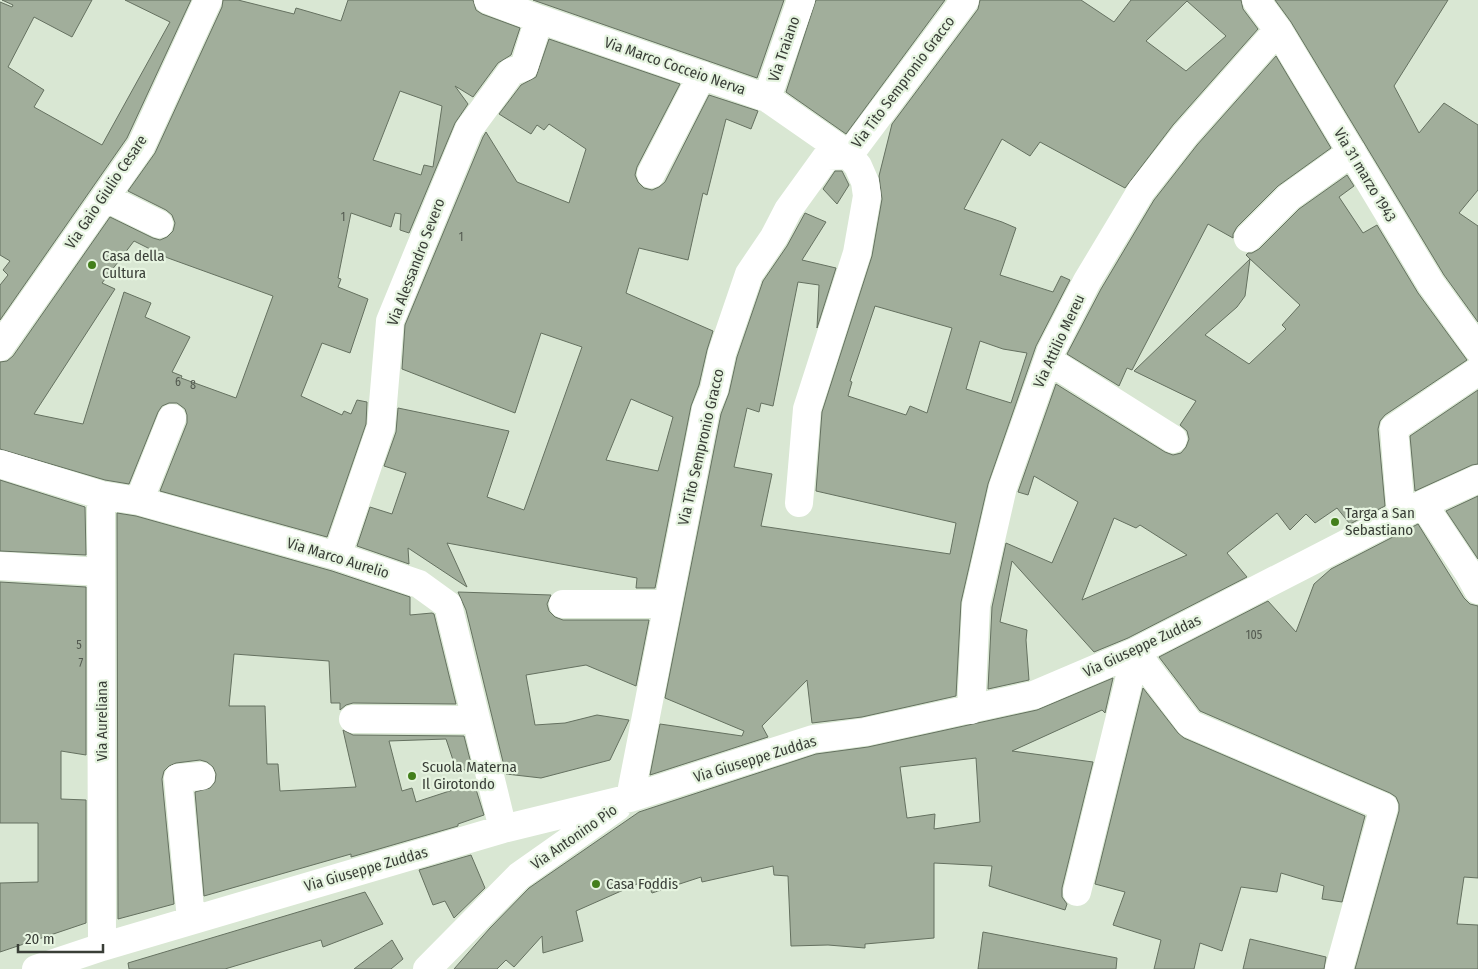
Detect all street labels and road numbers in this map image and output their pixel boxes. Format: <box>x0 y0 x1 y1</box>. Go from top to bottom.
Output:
street label: Via Tito Sempronio Gracco <box>848 13 958 151</box>
street label: Via Traiano <box>764 14 804 84</box>
street label: Via Marco Cocceio Nerva <box>602 33 748 99</box>
street label: Via 31 marzo 1943 <box>1330 125 1400 225</box>
street label: Via Gaio Giulio Cesare <box>61 132 151 252</box>
street label: Via Alessandro Severo <box>383 196 449 328</box>
street label: Via Attilio Mereu <box>1029 291 1089 391</box>
street label: Via Tito Sempronio Gracco <box>674 367 728 527</box>
street label: Via Marco Aurelio <box>285 534 392 582</box>
street label: Via Giuseppe Zuddas <box>1080 611 1204 681</box>
street label: Via Aureliana <box>93 681 111 761</box>
street label: Via Giuseppe Zuddas <box>691 732 819 786</box>
street label: Via Antonino Pio <box>527 801 621 873</box>
street label: Via Giuseppe Zuddas <box>302 843 430 895</box>

